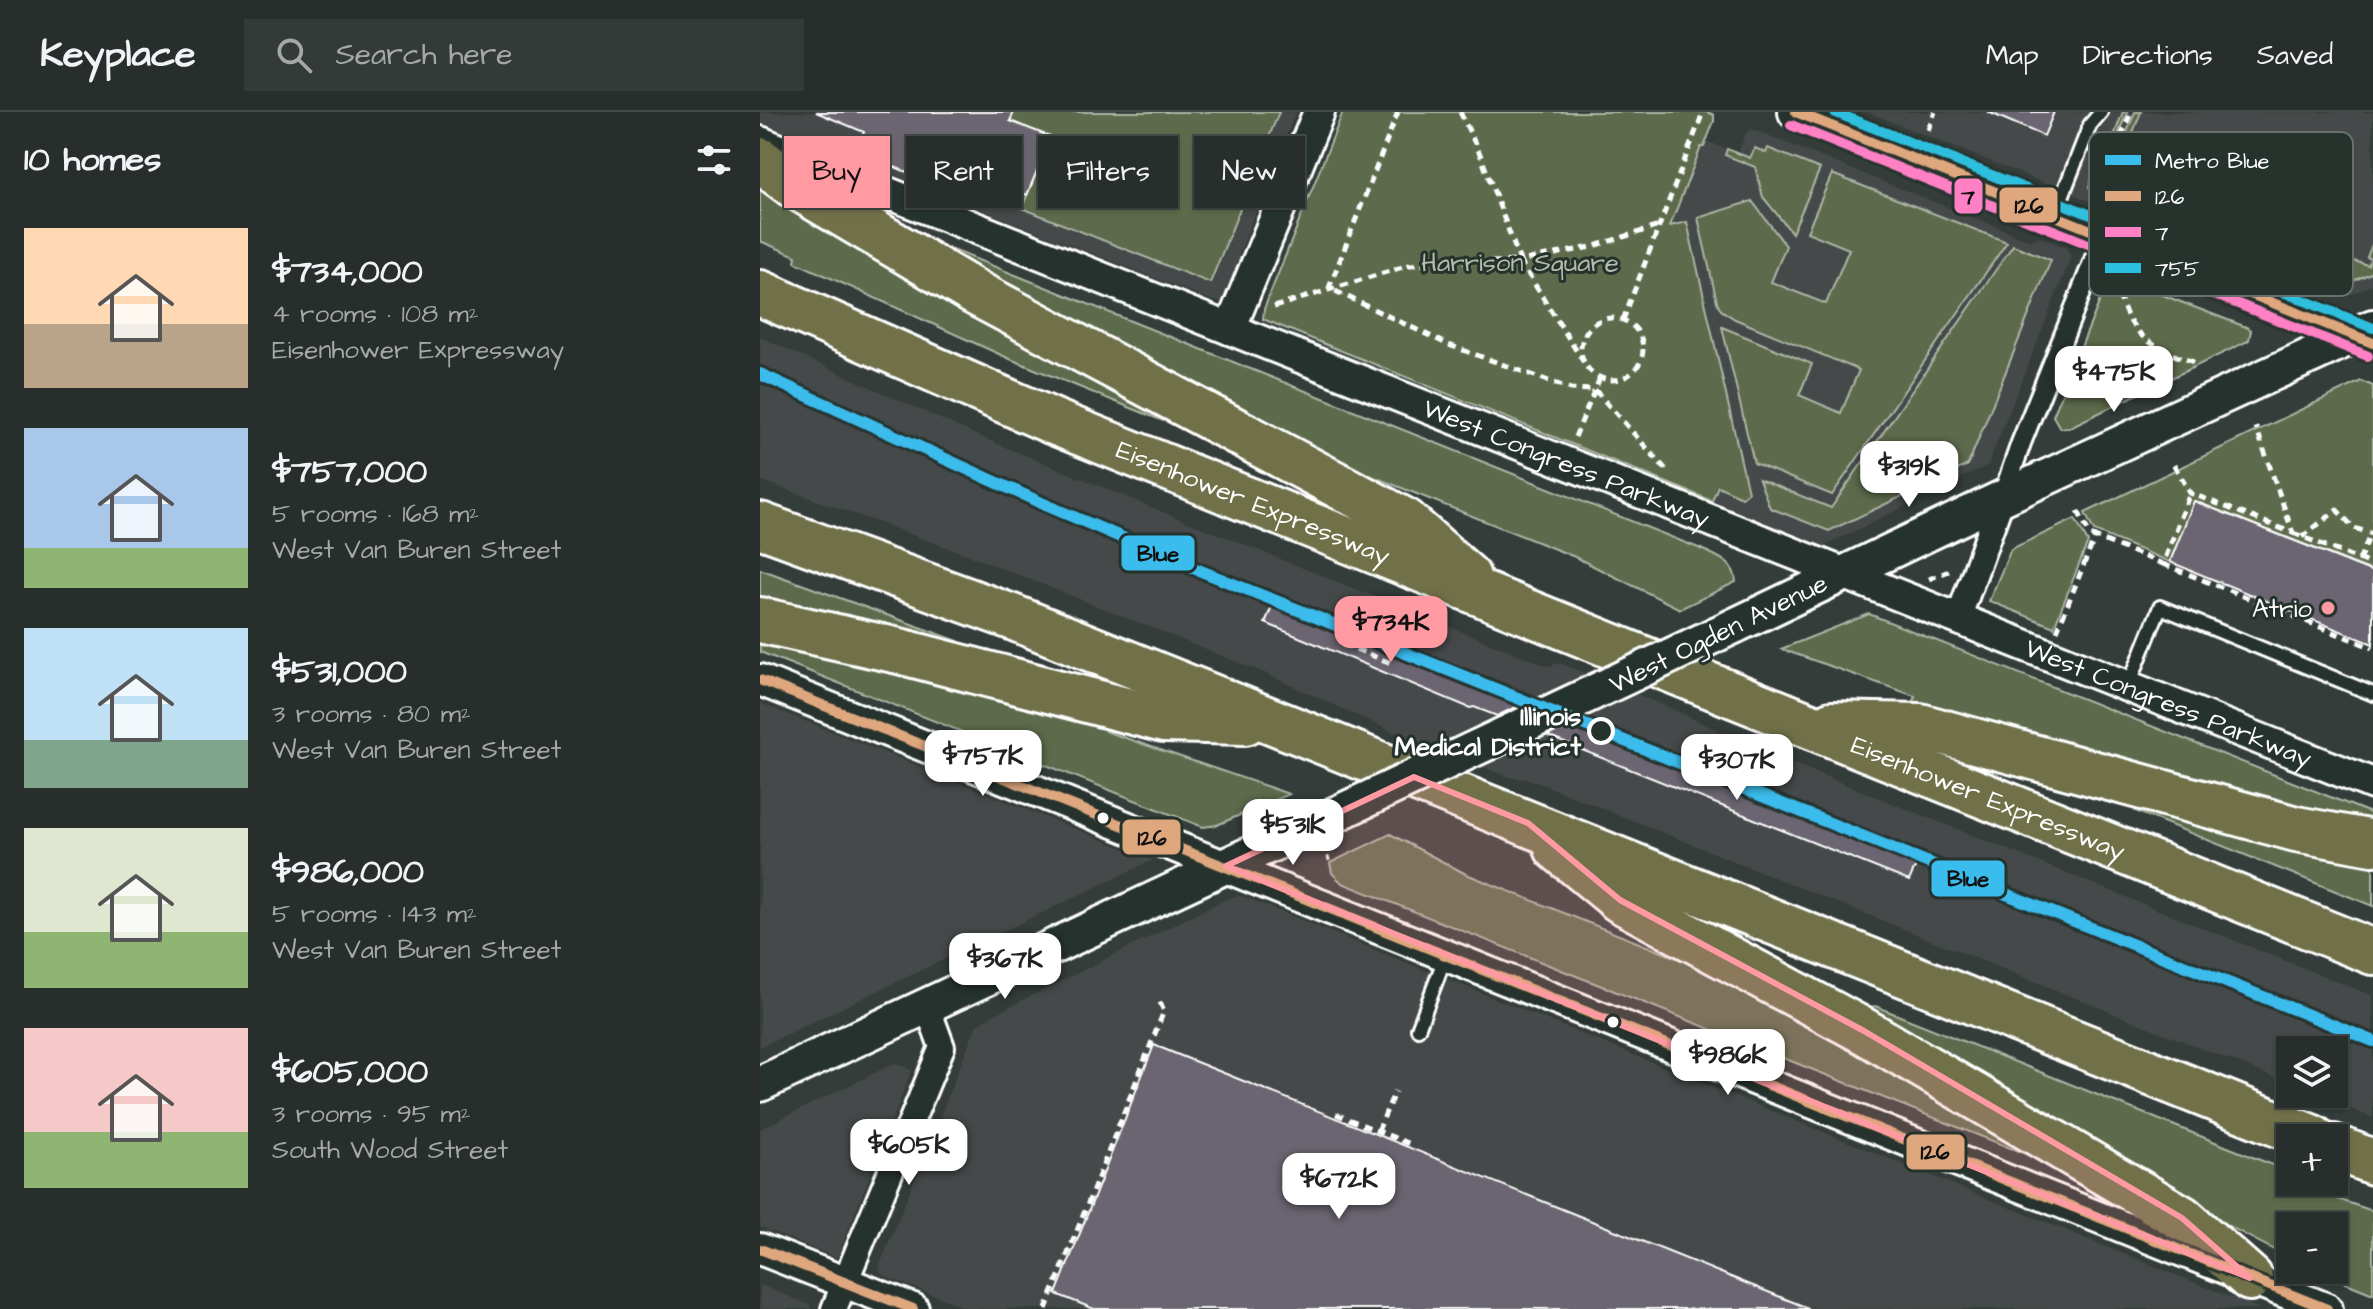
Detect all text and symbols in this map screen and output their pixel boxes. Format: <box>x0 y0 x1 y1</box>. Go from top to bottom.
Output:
search box <box>244 19 804 91</box>
text: Keyplace <box>40 29 196 81</box>
icon: search <box>272 33 316 77</box>
text: Search here <box>336 34 513 76</box>
text: Map <box>1986 36 2039 75</box>
text: Directions <box>2083 36 2213 75</box>
text: Saved <box>2257 36 2333 75</box>
legend <box>2089 132 2353 296</box>
text: 10 homes <box>24 136 161 184</box>
chip: Buy <box>784 136 890 208</box>
chip: Rent <box>906 136 1022 208</box>
chip: Filters <box>1038 136 1178 208</box>
chip: New <box>1194 136 1305 208</box>
icon: filters <box>692 138 736 182</box>
text: Metro Blue <box>2155 146 2270 177</box>
line badge: 7 <box>1953 177 1984 215</box>
text: 7 <box>1960 182 1975 213</box>
text: 126 <box>2155 182 2184 213</box>
line badge: 126 <box>1998 186 2059 224</box>
text: 126 <box>2014 191 2044 222</box>
text: 7 <box>2155 218 2169 249</box>
park label: Harrison Square <box>1421 245 1619 281</box>
text: $734,000 <box>272 248 423 296</box>
text: 755 <box>2155 254 2200 285</box>
icon: home <box>88 260 184 356</box>
text: 4 rooms · 108 m² <box>272 296 478 332</box>
text: Eisenhower Expressway <box>272 332 564 368</box>
pin: $475K <box>2058 346 2170 414</box>
text: $475K <box>2073 354 2155 390</box>
street label: West Congress Parkway <box>1417 391 1715 539</box>
street label: Eisenhower Expressway <box>1111 432 1395 576</box>
pin: $319K <box>1853 441 1965 509</box>
text: $757,000 <box>272 448 427 496</box>
text: $319K <box>1878 449 1940 485</box>
icon: home <box>88 460 184 556</box>
text: 5 rooms · 168 m² <box>272 496 479 532</box>
text: West Van Buren Street <box>272 532 561 568</box>
line badge: Blue <box>1120 534 1196 572</box>
text: Blue <box>1137 539 1179 570</box>
street label: West Ogden Avenue <box>1603 565 1834 704</box>
place label: Atrio <box>2252 591 2312 627</box>
pin: $734K <box>1335 596 1447 664</box>
marker: Atrio <box>2319 599 2337 617</box>
text: $734K <box>1352 604 1430 640</box>
street label: West Congress Parkway <box>2019 630 2317 779</box>
text: $531,000 <box>272 648 407 696</box>
icon: home <box>88 660 184 756</box>
text: 3 rooms · 80 m² <box>272 696 471 732</box>
place label: Illinois Medical District <box>1394 699 1581 765</box>
marker: Illinois Medical District <box>1588 718 1614 744</box>
street label: Eisenhower Expressway <box>1846 727 2130 871</box>
pin: $757K <box>927 730 1039 798</box>
text: West Van Buren Street <box>272 732 561 768</box>
pin: $307K <box>1681 734 1793 802</box>
text: $757K <box>943 738 1023 774</box>
text: $307K <box>1699 742 1775 778</box>
pin: $531K <box>1237 799 1349 867</box>
text: $531K <box>1260 807 1326 843</box>
unlabelled marker <box>1095 810 1111 826</box>
line badge: 126 <box>1121 818 1182 856</box>
text: 126 <box>1137 823 1167 854</box>
text: $986,000 <box>272 848 424 896</box>
line badge: Blue <box>1930 859 2006 898</box>
icon: home <box>88 860 184 956</box>
text: Blue <box>1947 864 1989 895</box>
text: 5 rooms · 143 m² <box>272 896 477 932</box>
text: West Van Buren Street <box>272 932 561 968</box>
pin: $367K <box>949 933 1061 1001</box>
text: $367K <box>967 941 1043 977</box>
unlabelled marker <box>1605 1014 1621 1030</box>
pin: $986K <box>1672 1029 1784 1097</box>
map controls <box>2276 1036 2348 1284</box>
button: layers <box>2276 1036 2348 1108</box>
text: $986K <box>1689 1037 1767 1073</box>
text: $605,000 <box>272 1048 428 1096</box>
icon: home <box>88 1060 184 1156</box>
text: 3 rooms · 95 m² <box>272 1096 471 1132</box>
pin: $605K <box>853 1119 965 1187</box>
button: + <box>2276 1124 2348 1196</box>
text: $605K <box>868 1127 950 1163</box>
text: South Wood Street <box>272 1132 508 1168</box>
line badge: 126 <box>1905 1133 1966 1171</box>
text: 126 <box>1920 1137 1950 1168</box>
pin: $672K <box>1283 1153 1395 1221</box>
text: $672K <box>1300 1161 1378 1197</box>
button: − <box>2276 1212 2348 1284</box>

